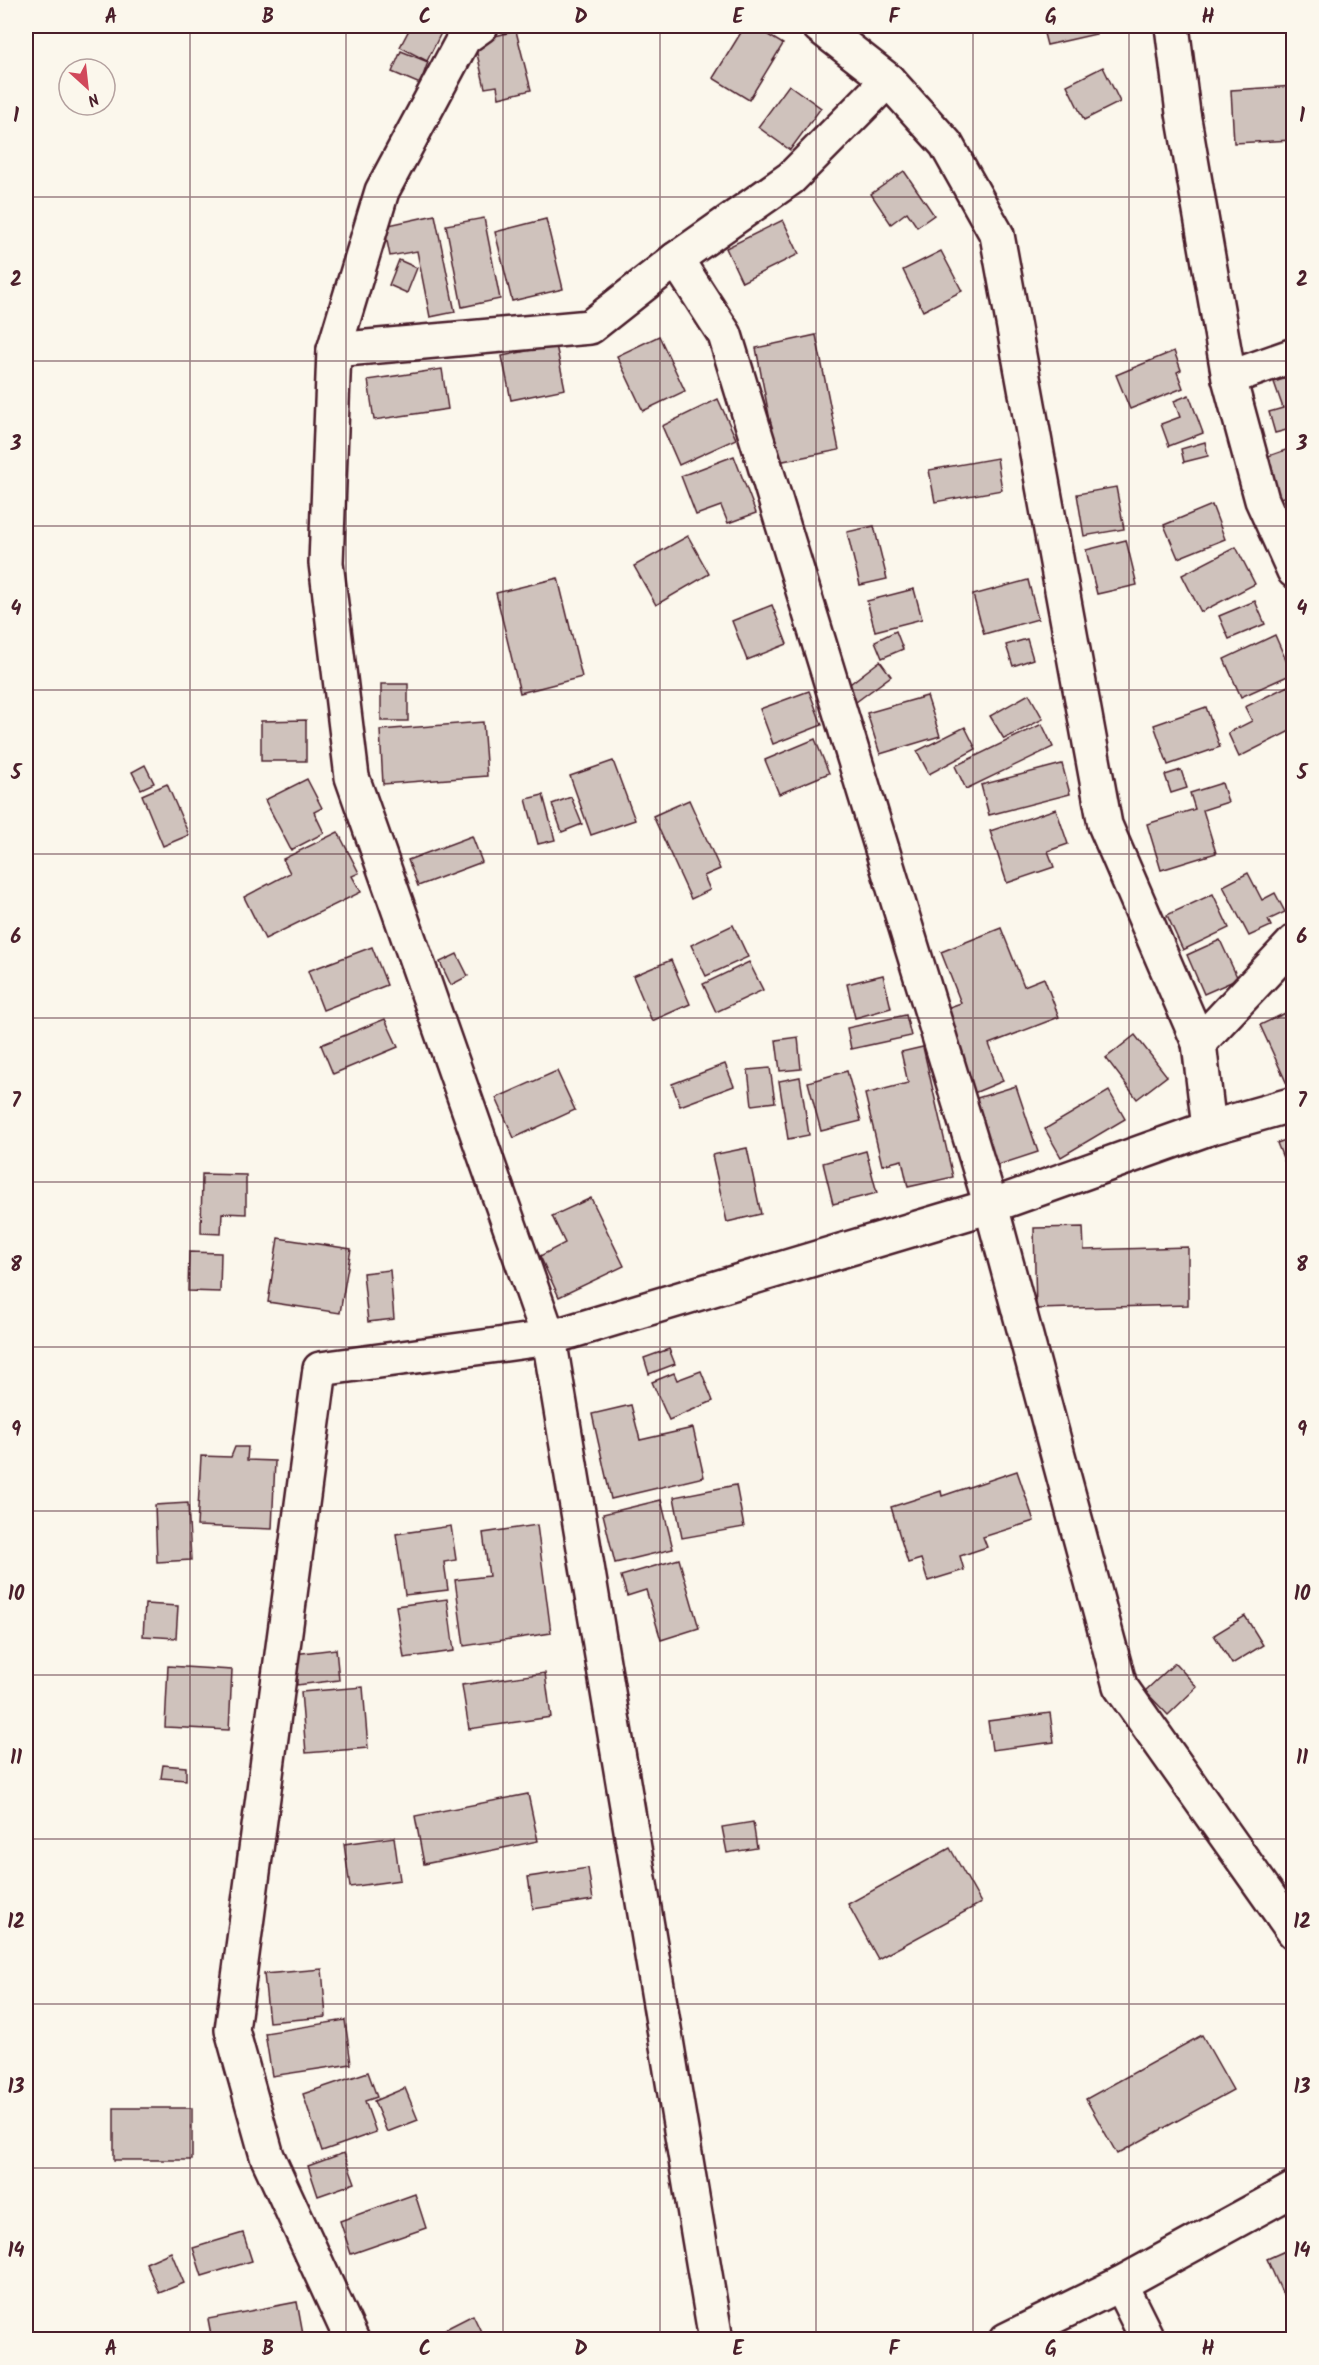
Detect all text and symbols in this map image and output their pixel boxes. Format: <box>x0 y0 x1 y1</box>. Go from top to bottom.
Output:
text: A <box>105 2 117 34</box>
text: B <box>262 2 274 34</box>
text: C <box>419 2 431 34</box>
text: D <box>574 2 588 34</box>
text: E <box>732 2 744 34</box>
text: F <box>889 2 901 34</box>
text: G <box>1045 2 1057 34</box>
text: H <box>1201 2 1215 34</box>
north arrow <box>57 57 117 117</box>
text: N <box>83 86 103 112</box>
text: 1 <box>13 101 19 133</box>
text: 1 <box>1299 101 1305 133</box>
text: 2 <box>10 265 22 297</box>
text: 2 <box>1296 265 1308 297</box>
text: 3 <box>10 429 22 461</box>
text: 3 <box>1296 429 1308 461</box>
text: 4 <box>11 594 22 626</box>
text: 4 <box>1297 594 1308 626</box>
text: 5 <box>10 758 23 790</box>
text: 5 <box>1296 758 1309 790</box>
text: 6 <box>11 922 22 954</box>
text: 6 <box>1297 922 1308 954</box>
text: 7 <box>11 1086 21 1118</box>
text: 7 <box>1297 1086 1307 1118</box>
text: 8 <box>10 1250 22 1282</box>
text: 8 <box>1296 1250 1308 1282</box>
text: 9 <box>11 1415 21 1447</box>
text: 9 <box>1297 1415 1307 1447</box>
text: 10 <box>8 1579 25 1611</box>
text: 10 <box>1294 1579 1311 1611</box>
text: 11 <box>10 1743 22 1775</box>
text: 11 <box>1296 1743 1308 1775</box>
text: 12 <box>7 1907 25 1939</box>
text: 12 <box>1293 1907 1311 1939</box>
text: 13 <box>8 2072 25 2104</box>
text: 13 <box>1294 2072 1311 2104</box>
text: 14 <box>8 2236 25 2268</box>
text: 14 <box>1294 2236 1311 2268</box>
text: A <box>105 2334 117 2365</box>
text: B <box>262 2334 274 2365</box>
text: C <box>419 2334 431 2365</box>
text: D <box>574 2334 588 2365</box>
text: E <box>732 2334 744 2365</box>
text: F <box>889 2334 901 2365</box>
text: G <box>1045 2334 1057 2365</box>
text: H <box>1201 2334 1215 2365</box>

